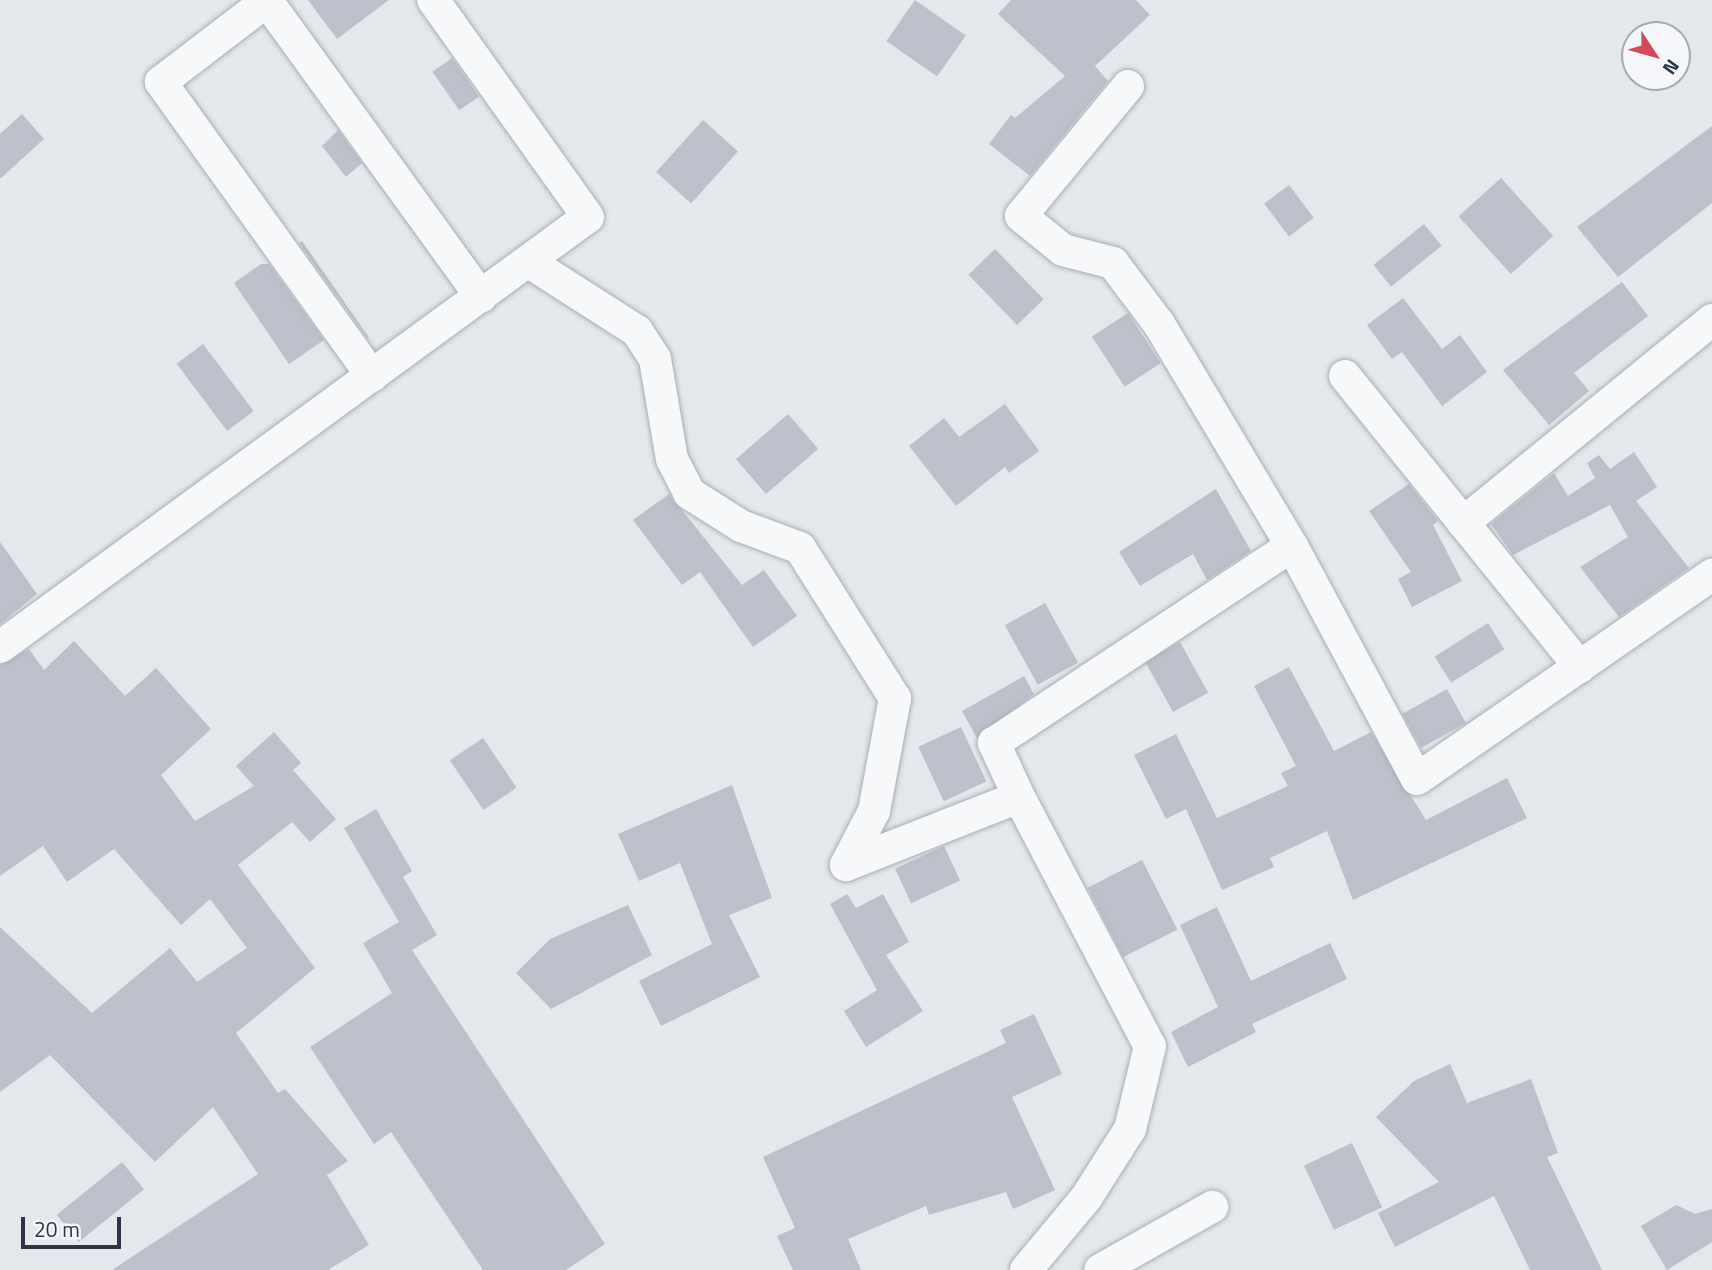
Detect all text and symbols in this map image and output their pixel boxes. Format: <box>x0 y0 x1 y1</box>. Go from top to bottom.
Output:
north arrow <box>1621 21 1691 91</box>
text: N <box>1656 54 1687 81</box>
scale bar <box>24 1204 124 1248</box>
text: 20 m <box>34 1213 80 1245</box>

